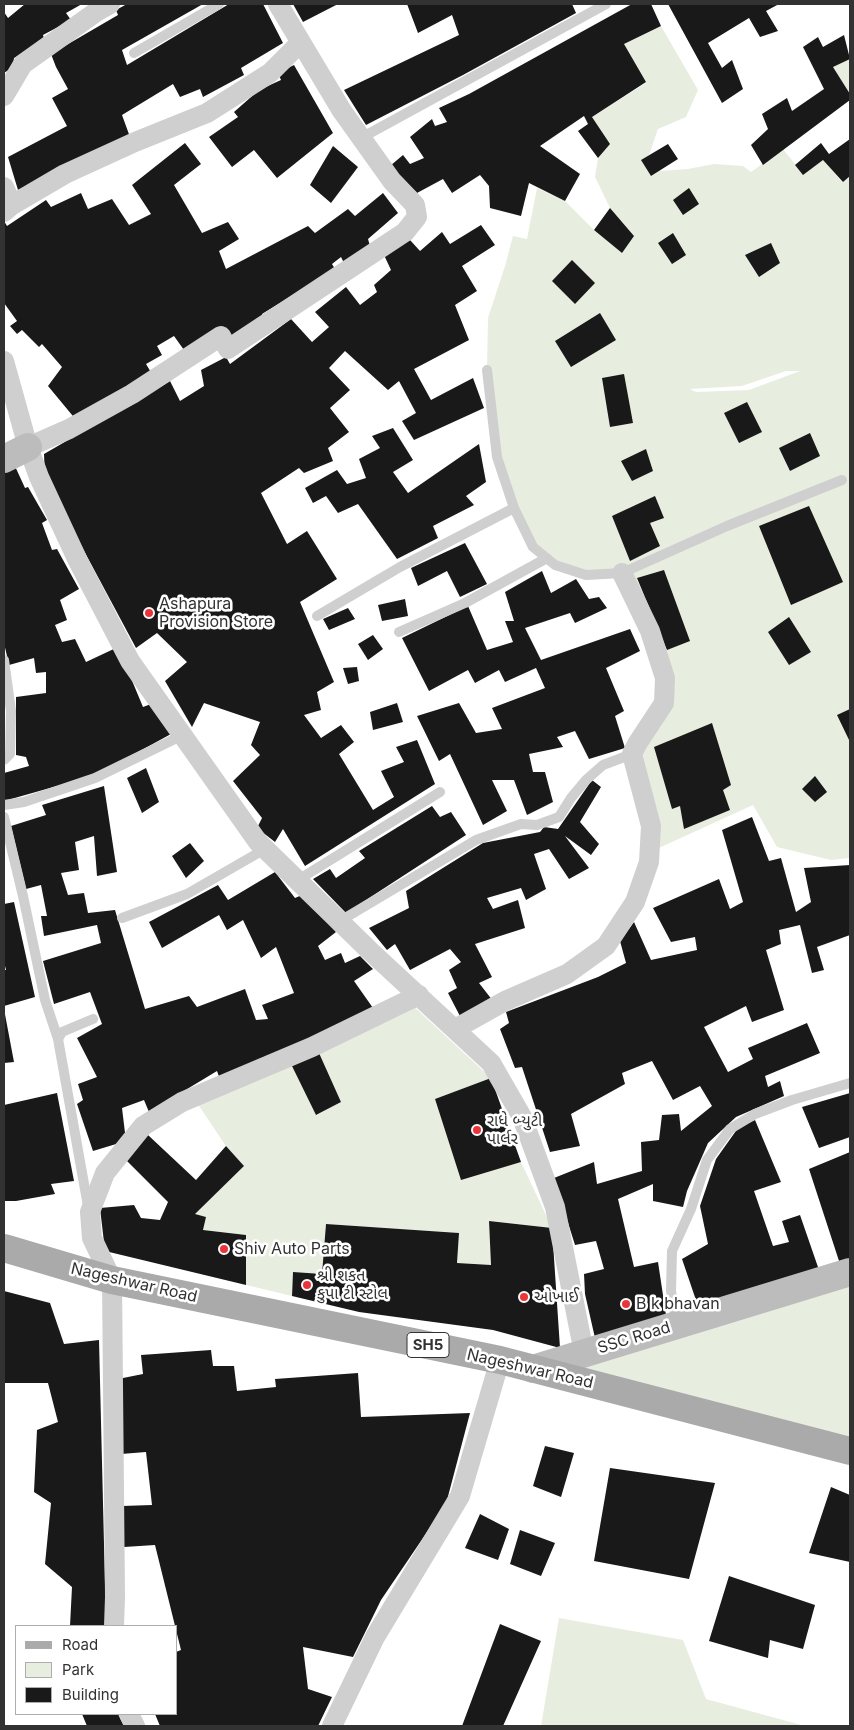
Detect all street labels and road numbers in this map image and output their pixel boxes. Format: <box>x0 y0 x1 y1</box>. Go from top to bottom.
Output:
street label: Nageshwar Road <box>69 1259 199 1307</box>
street label: SSC Road <box>595 1318 673 1358</box>
road number: SH5 <box>407 1332 449 1358</box>
street label: Nageshwar Road <box>465 1345 595 1393</box>

